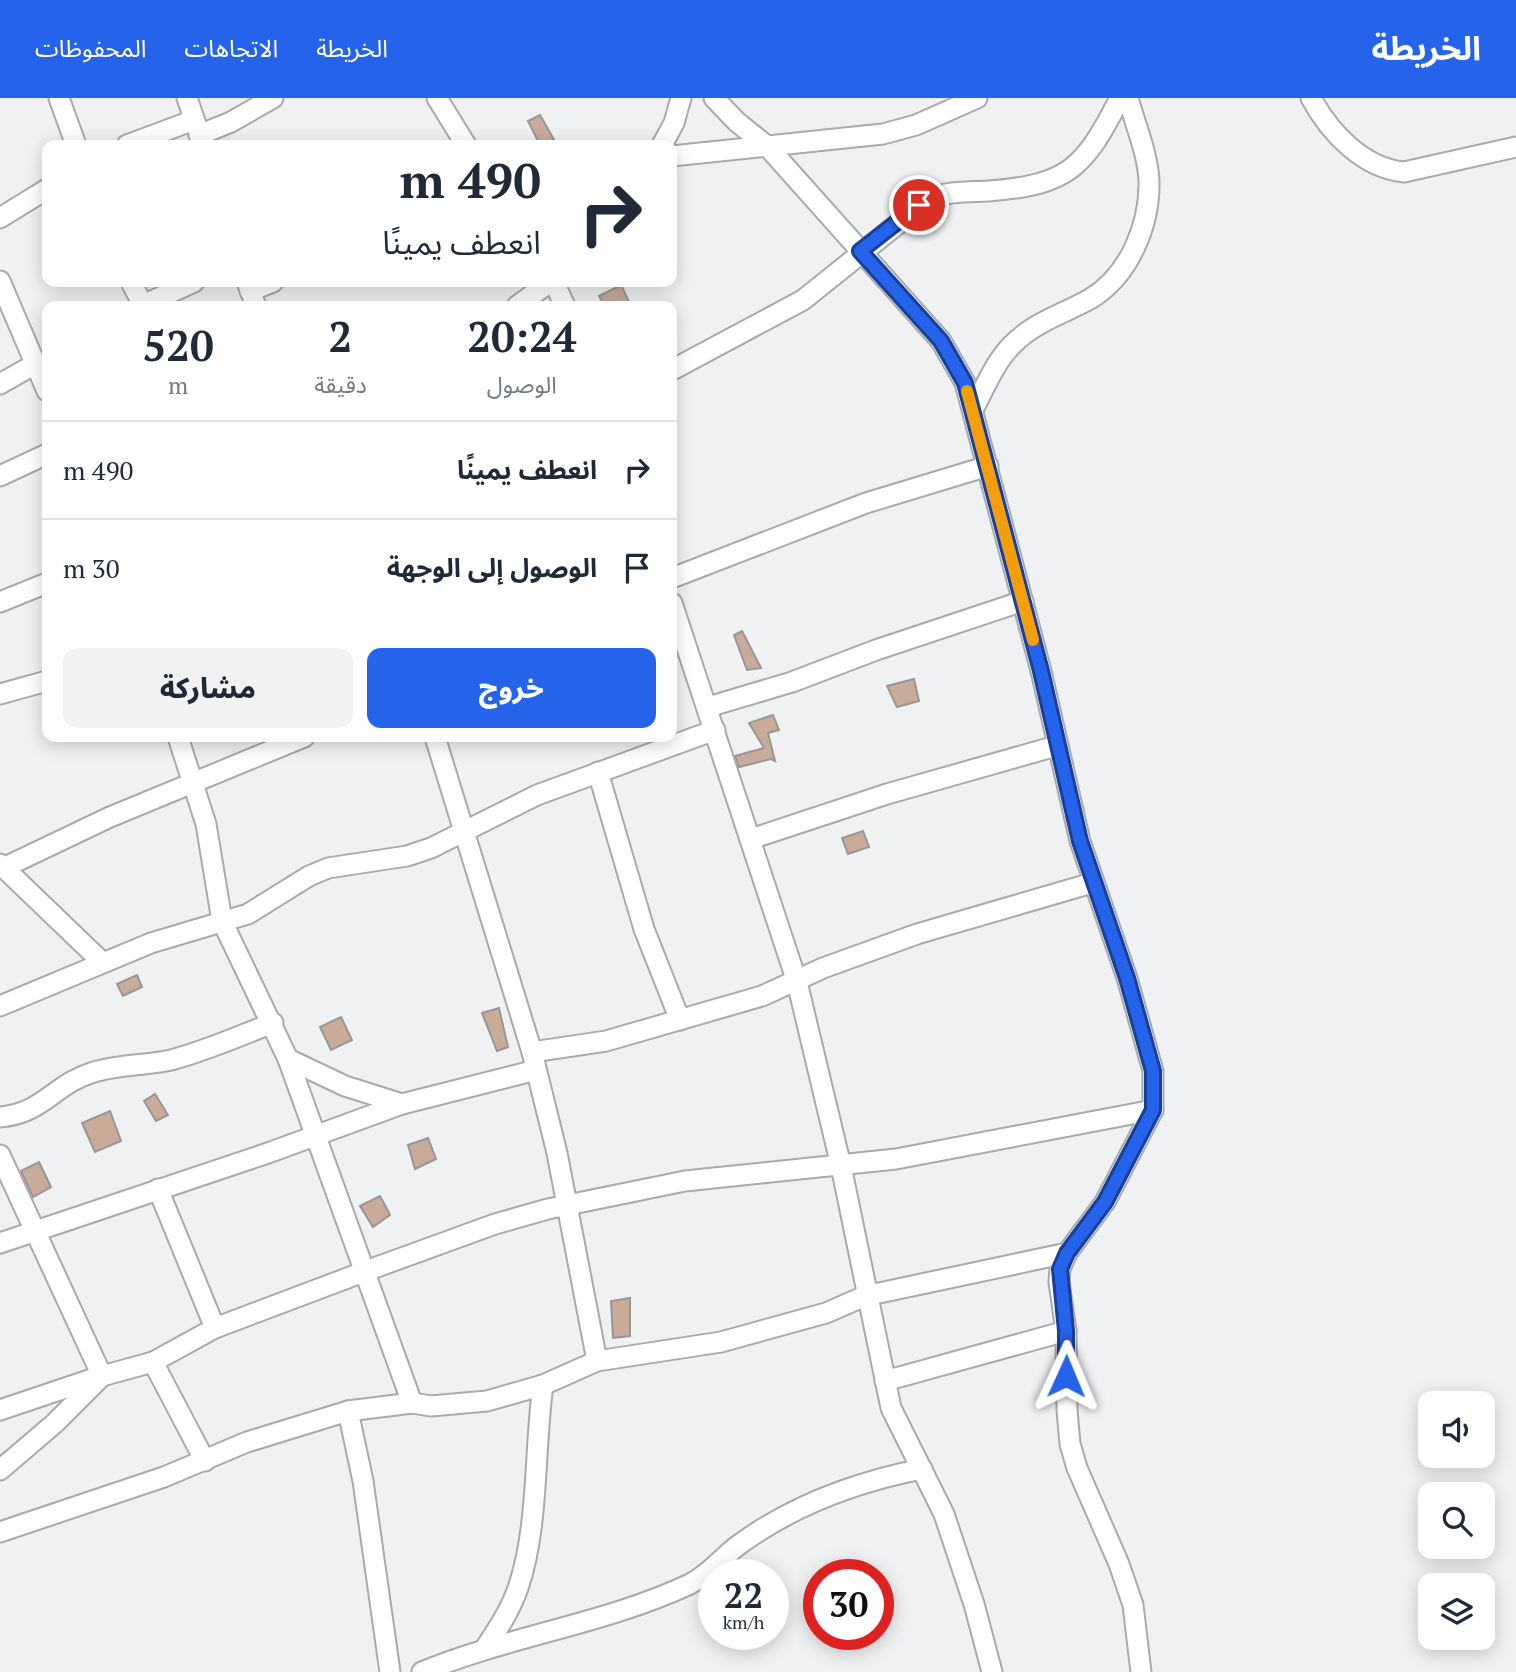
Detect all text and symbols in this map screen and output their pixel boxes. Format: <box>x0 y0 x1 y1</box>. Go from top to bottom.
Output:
text: الخريطة <box>1371 26 1481 69</box>
text: المحفوظات <box>35 32 146 64</box>
text: الاتجاهات <box>184 32 278 64</box>
text: الخريطة <box>316 32 388 64</box>
text: 490 m <box>399 147 541 212</box>
icon: right <box>565 168 656 259</box>
pin <box>889 175 949 235</box>
icon: arrive <box>900 186 938 224</box>
text: انعطف يمينًا <box>382 221 541 263</box>
text: 2 <box>329 308 352 364</box>
text: 20:24 <box>467 308 576 364</box>
text: 520 <box>143 317 214 373</box>
text: دقيقة <box>314 369 367 400</box>
text: الوصول <box>487 369 557 400</box>
text: m <box>168 370 188 401</box>
icon: right <box>618 451 656 489</box>
text: انعطف يمينًا <box>457 452 597 486</box>
text: 490 m <box>63 453 133 487</box>
icon: arrive <box>618 549 656 587</box>
text: الوصول إلى الوجهة <box>387 550 597 584</box>
text: 30 m <box>63 551 120 585</box>
button: مشاركة <box>63 648 353 728</box>
button: خروج <box>367 648 656 728</box>
position arrow <box>1029 1339 1103 1413</box>
map controls <box>1418 1391 1495 1650</box>
button: sound <box>1418 1391 1495 1468</box>
button: search <box>1418 1482 1495 1559</box>
speed limit sign: 30 <box>803 1559 894 1650</box>
text: 22 <box>724 1572 763 1618</box>
button: layers <box>1418 1573 1495 1650</box>
text: km/h <box>723 1610 764 1634</box>

